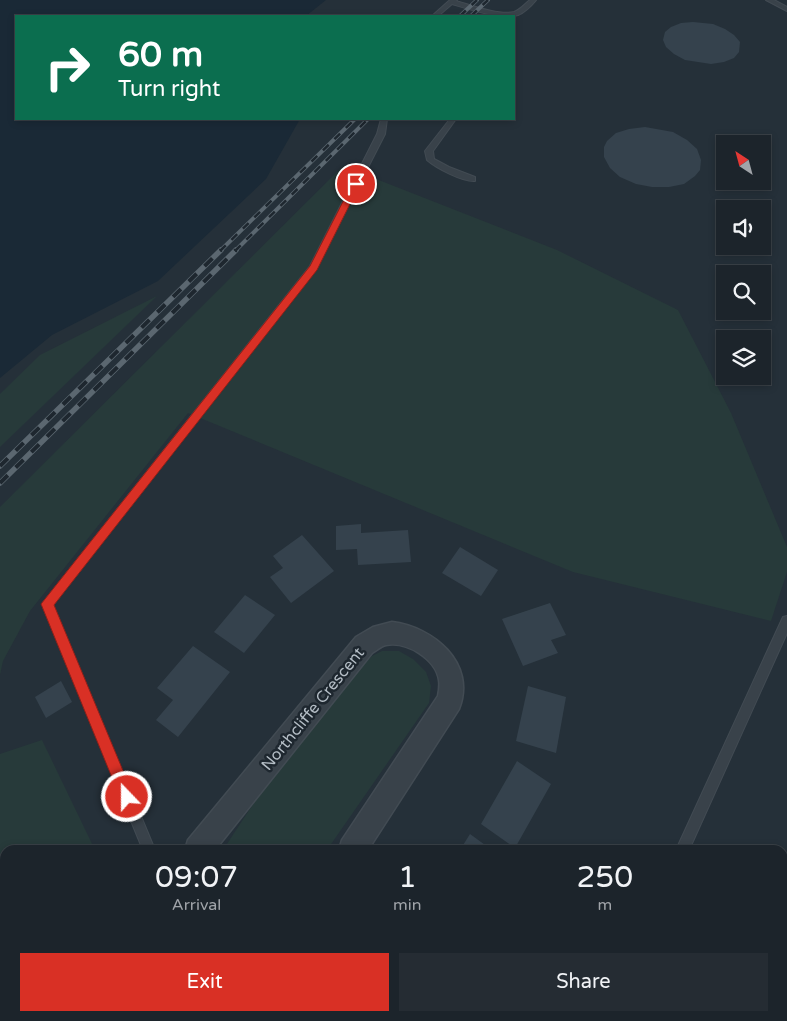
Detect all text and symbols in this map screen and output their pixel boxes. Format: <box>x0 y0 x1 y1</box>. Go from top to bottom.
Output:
text: 60 m <box>118 34 203 76</box>
icon: right <box>35 35 100 100</box>
text: Turn right <box>118 76 220 102</box>
north arrow <box>716 135 771 190</box>
map controls <box>716 135 771 385</box>
pin <box>335 163 377 205</box>
icon: arrive <box>342 170 370 198</box>
button: sound <box>716 200 771 255</box>
button: search <box>716 265 771 320</box>
button: layers <box>716 330 771 385</box>
street label: Northcliffe Crescent <box>257 643 369 775</box>
position arrow <box>100 770 152 822</box>
text: 09:07 <box>155 859 238 896</box>
text: 1 <box>398 859 417 896</box>
text: 250 <box>577 859 633 896</box>
text: Arrival <box>172 895 221 915</box>
text: min <box>393 895 422 915</box>
text: m <box>597 895 612 915</box>
button: Exit <box>20 953 389 1011</box>
button: Share <box>399 953 768 1011</box>

